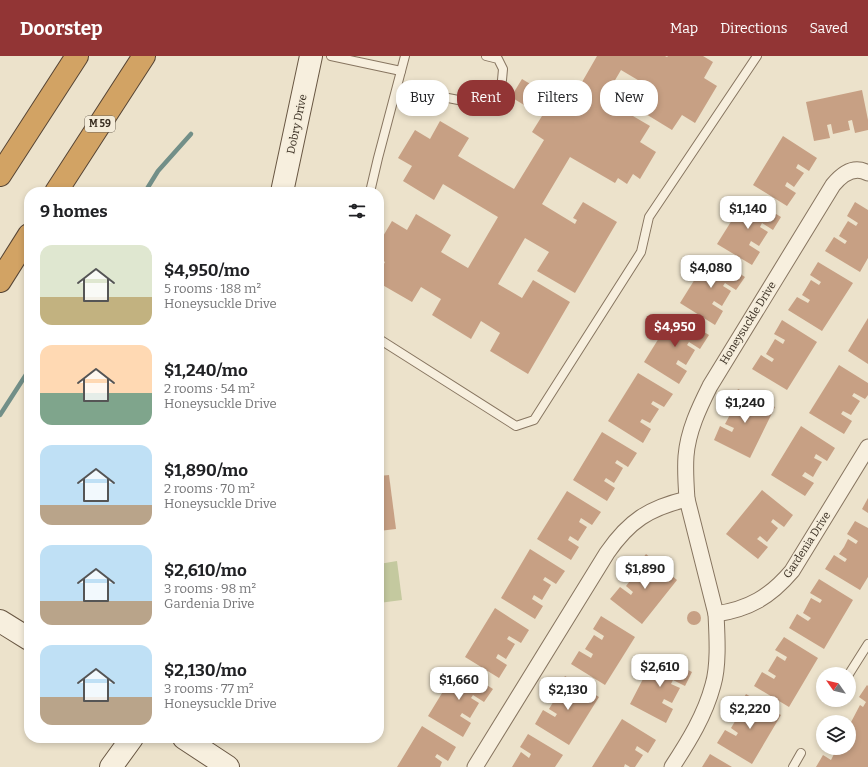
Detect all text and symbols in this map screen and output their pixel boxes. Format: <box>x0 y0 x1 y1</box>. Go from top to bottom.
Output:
text: Doorstep <box>20 17 103 40</box>
text: Map <box>670 20 698 37</box>
text: Directions <box>720 20 788 37</box>
text: Saved <box>810 20 848 37</box>
chip: Buy <box>396 80 449 116</box>
chip: Rent <box>457 80 515 116</box>
chip: Filters <box>523 80 592 116</box>
chip: New <box>600 80 658 116</box>
street label: Dobry Drive <box>284 93 310 155</box>
road number: M 59 <box>85 116 115 132</box>
pin: $1,140 <box>715 196 781 230</box>
icon: filters <box>346 200 368 222</box>
text: 9 homes <box>40 201 108 222</box>
text: $1,140 <box>729 201 767 216</box>
pin: $4,080 <box>678 255 744 289</box>
text: $4,950/mo <box>164 260 250 281</box>
text: $4,080 <box>690 260 732 275</box>
icon: home <box>72 261 120 309</box>
street label: Honeysuckle Drive <box>717 279 779 367</box>
text: 5 rooms · 188 m² <box>164 281 261 296</box>
text: Honeysuckle Drive <box>164 296 277 311</box>
pin: $4,950 <box>642 314 708 348</box>
text: $4,950 <box>654 319 696 334</box>
text: $1,240/mo <box>164 360 248 381</box>
icon: home <box>72 361 120 409</box>
text: 2 rooms · 54 m² <box>164 381 255 396</box>
pin: $1,240 <box>712 390 778 424</box>
text: $1,240 <box>725 395 765 410</box>
text: Honeysuckle Drive <box>164 396 277 411</box>
text: $1,890/mo <box>164 460 248 481</box>
icon: home <box>72 461 120 509</box>
text: 2 rooms · 70 m² <box>164 481 255 496</box>
text: Honeysuckle Drive <box>164 496 277 511</box>
street label: Gardenia Drive <box>781 509 833 581</box>
pin: $1,890 <box>612 556 678 590</box>
text: $2,610/mo <box>164 560 247 581</box>
icon: home <box>72 561 120 609</box>
text: $1,890 <box>625 561 665 576</box>
text: 3 rooms · 98 m² <box>164 581 256 596</box>
text: Gardenia Drive <box>164 596 254 611</box>
pin: $2,610 <box>627 654 693 688</box>
text: $2,610 <box>640 659 680 674</box>
text: $2,130/mo <box>164 660 247 681</box>
icon: home <box>72 661 120 709</box>
pin: $1,660 <box>426 667 492 701</box>
north arrow <box>816 667 856 707</box>
map controls <box>816 667 856 755</box>
text: $1,660 <box>439 672 479 687</box>
pin: $2,130 <box>535 677 601 711</box>
text: 3 rooms · 77 m² <box>164 681 254 696</box>
text: $2,130 <box>548 682 588 697</box>
text: Honeysuckle Drive <box>164 696 277 711</box>
pin: $2,220 <box>717 696 783 730</box>
text: $2,220 <box>729 701 771 716</box>
button: layers <box>816 715 856 755</box>

